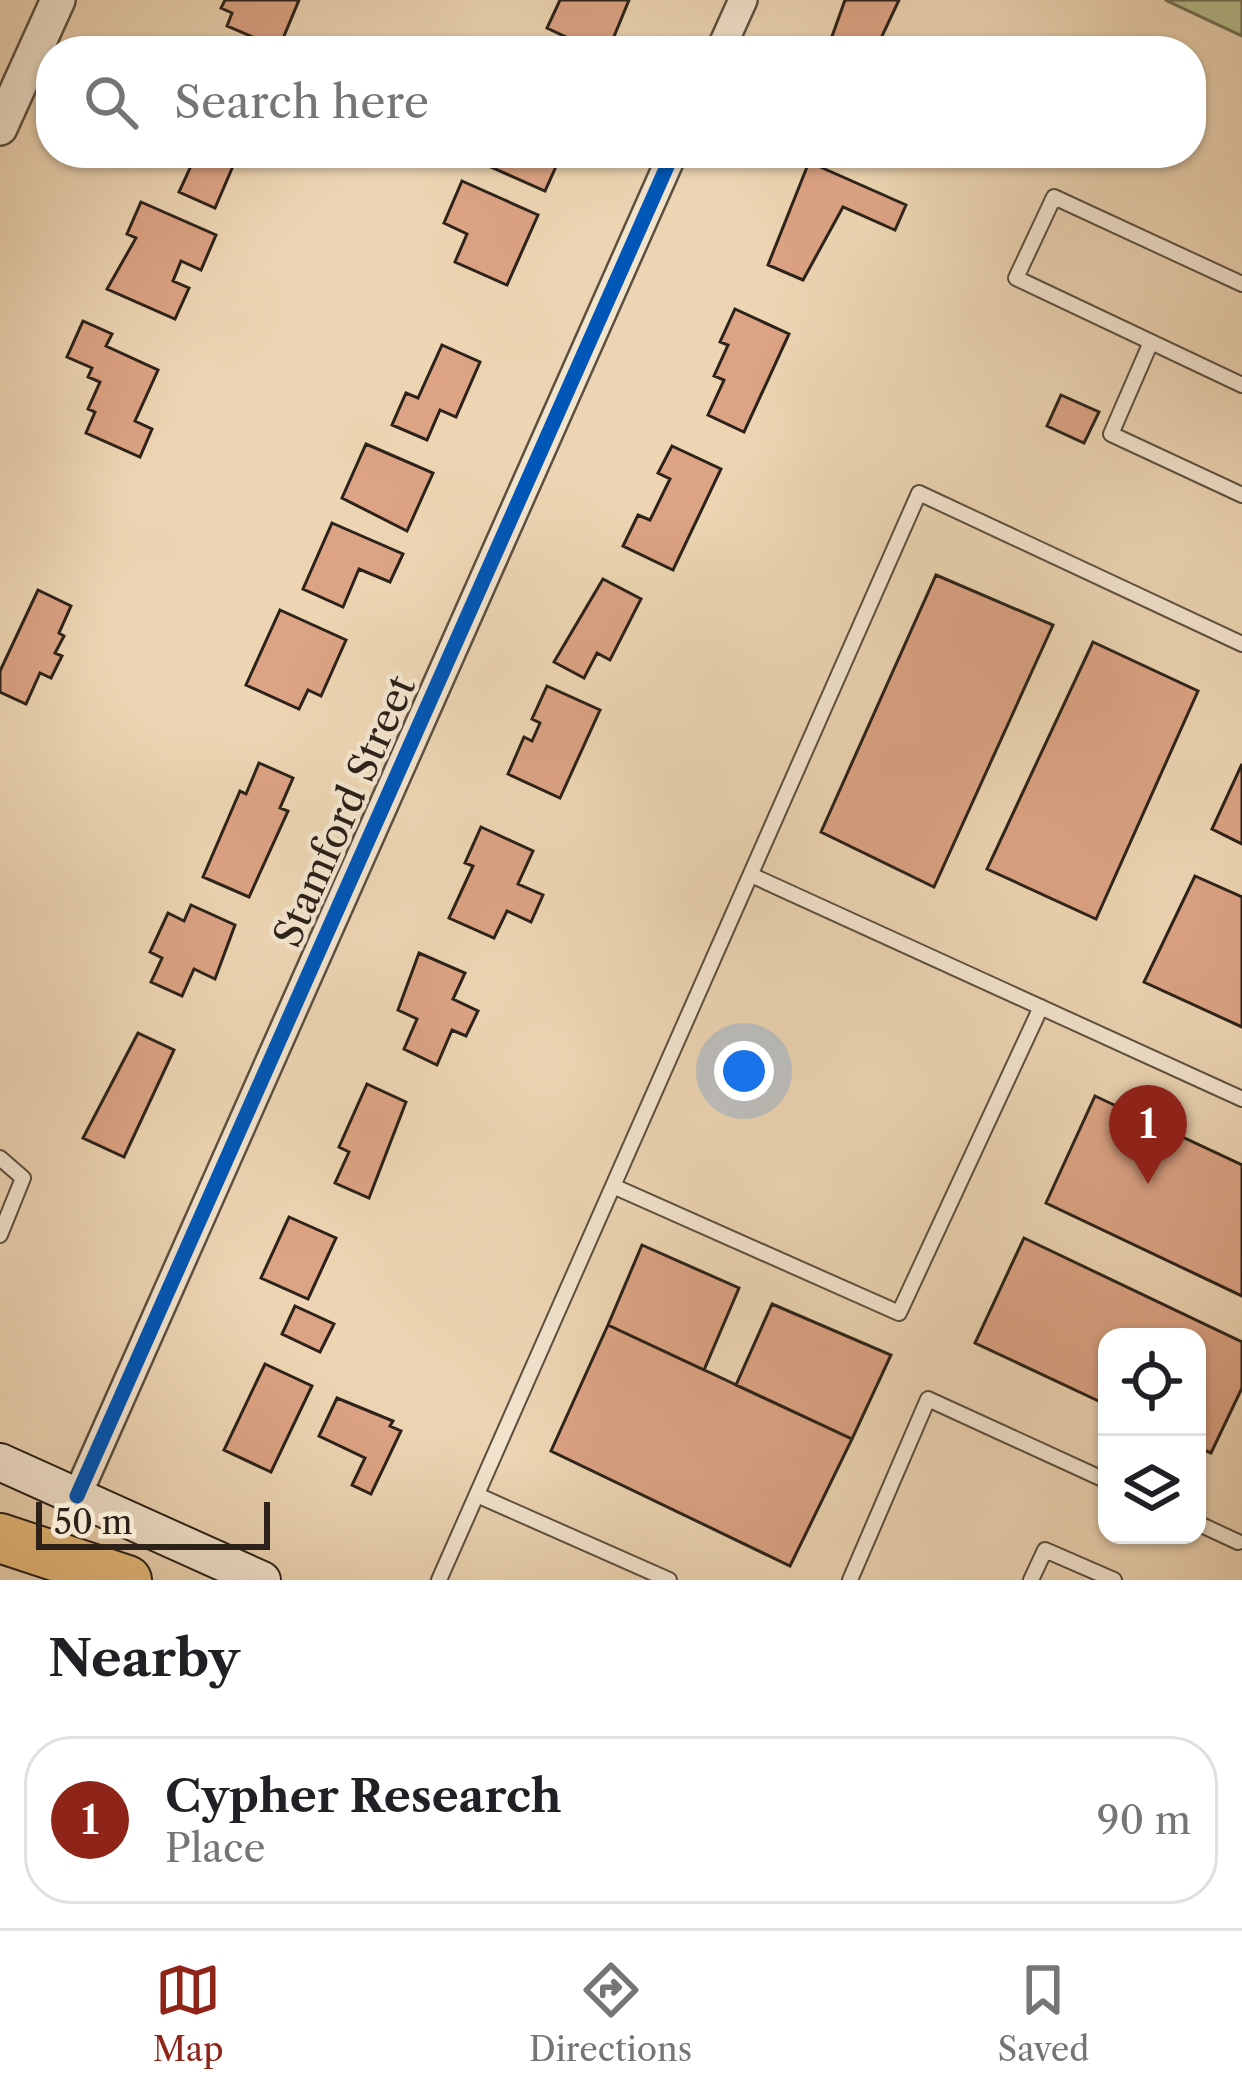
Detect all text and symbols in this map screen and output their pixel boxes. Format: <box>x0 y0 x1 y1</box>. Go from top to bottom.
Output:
search box <box>36 36 1206 168</box>
icon: search <box>78 69 144 135</box>
text: Search here <box>174 74 429 130</box>
street label: Stamford Street <box>263 668 425 954</box>
your location <box>714 1041 774 1101</box>
pin: 1 <box>1109 1085 1187 1184</box>
map controls <box>1098 1328 1206 1544</box>
button: locate <box>1098 1328 1206 1436</box>
button: layers <box>1098 1436 1206 1544</box>
scale bar <box>36 1496 270 1549</box>
text: 50 m <box>54 1502 132 1543</box>
text: Nearby <box>48 1627 240 1689</box>
text: Cypher Research <box>165 1768 562 1824</box>
text: 1 <box>81 1796 99 1844</box>
text: 90 m <box>1097 1796 1191 1844</box>
text: Place <box>165 1824 265 1872</box>
tab: Map <box>153 1957 224 2070</box>
tab: Directions <box>529 1957 692 2070</box>
tab: Saved <box>998 1957 1089 2070</box>

